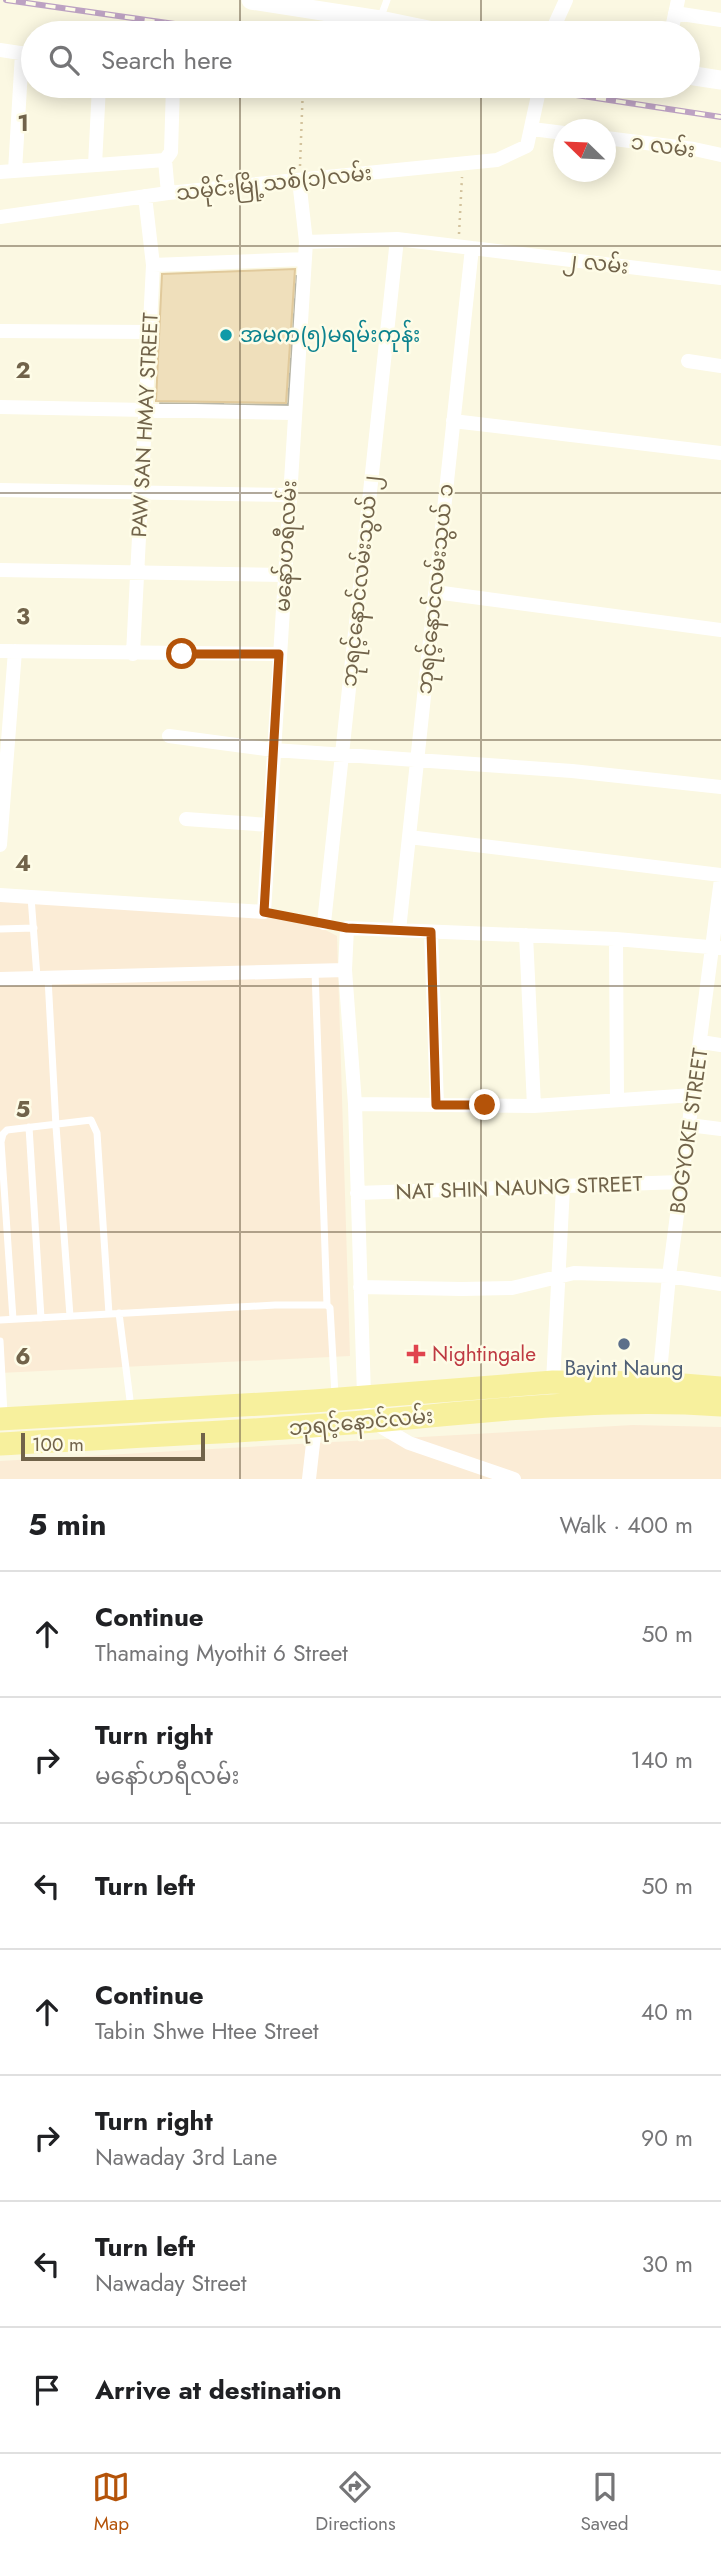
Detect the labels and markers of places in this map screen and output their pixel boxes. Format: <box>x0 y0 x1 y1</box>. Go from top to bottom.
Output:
place label: အမက(၅)မရမ်းကုန်း <box>240 319 420 352</box>
marker: အမက(၅)မရမ်းကုန်း <box>218 327 234 343</box>
marker: Bayint Naung <box>616 1336 632 1352</box>
place label: Nightingale <box>432 1339 536 1369</box>
marker: Nightingale <box>406 1344 426 1364</box>
place label: Bayint Naung <box>564 1353 684 1383</box>

